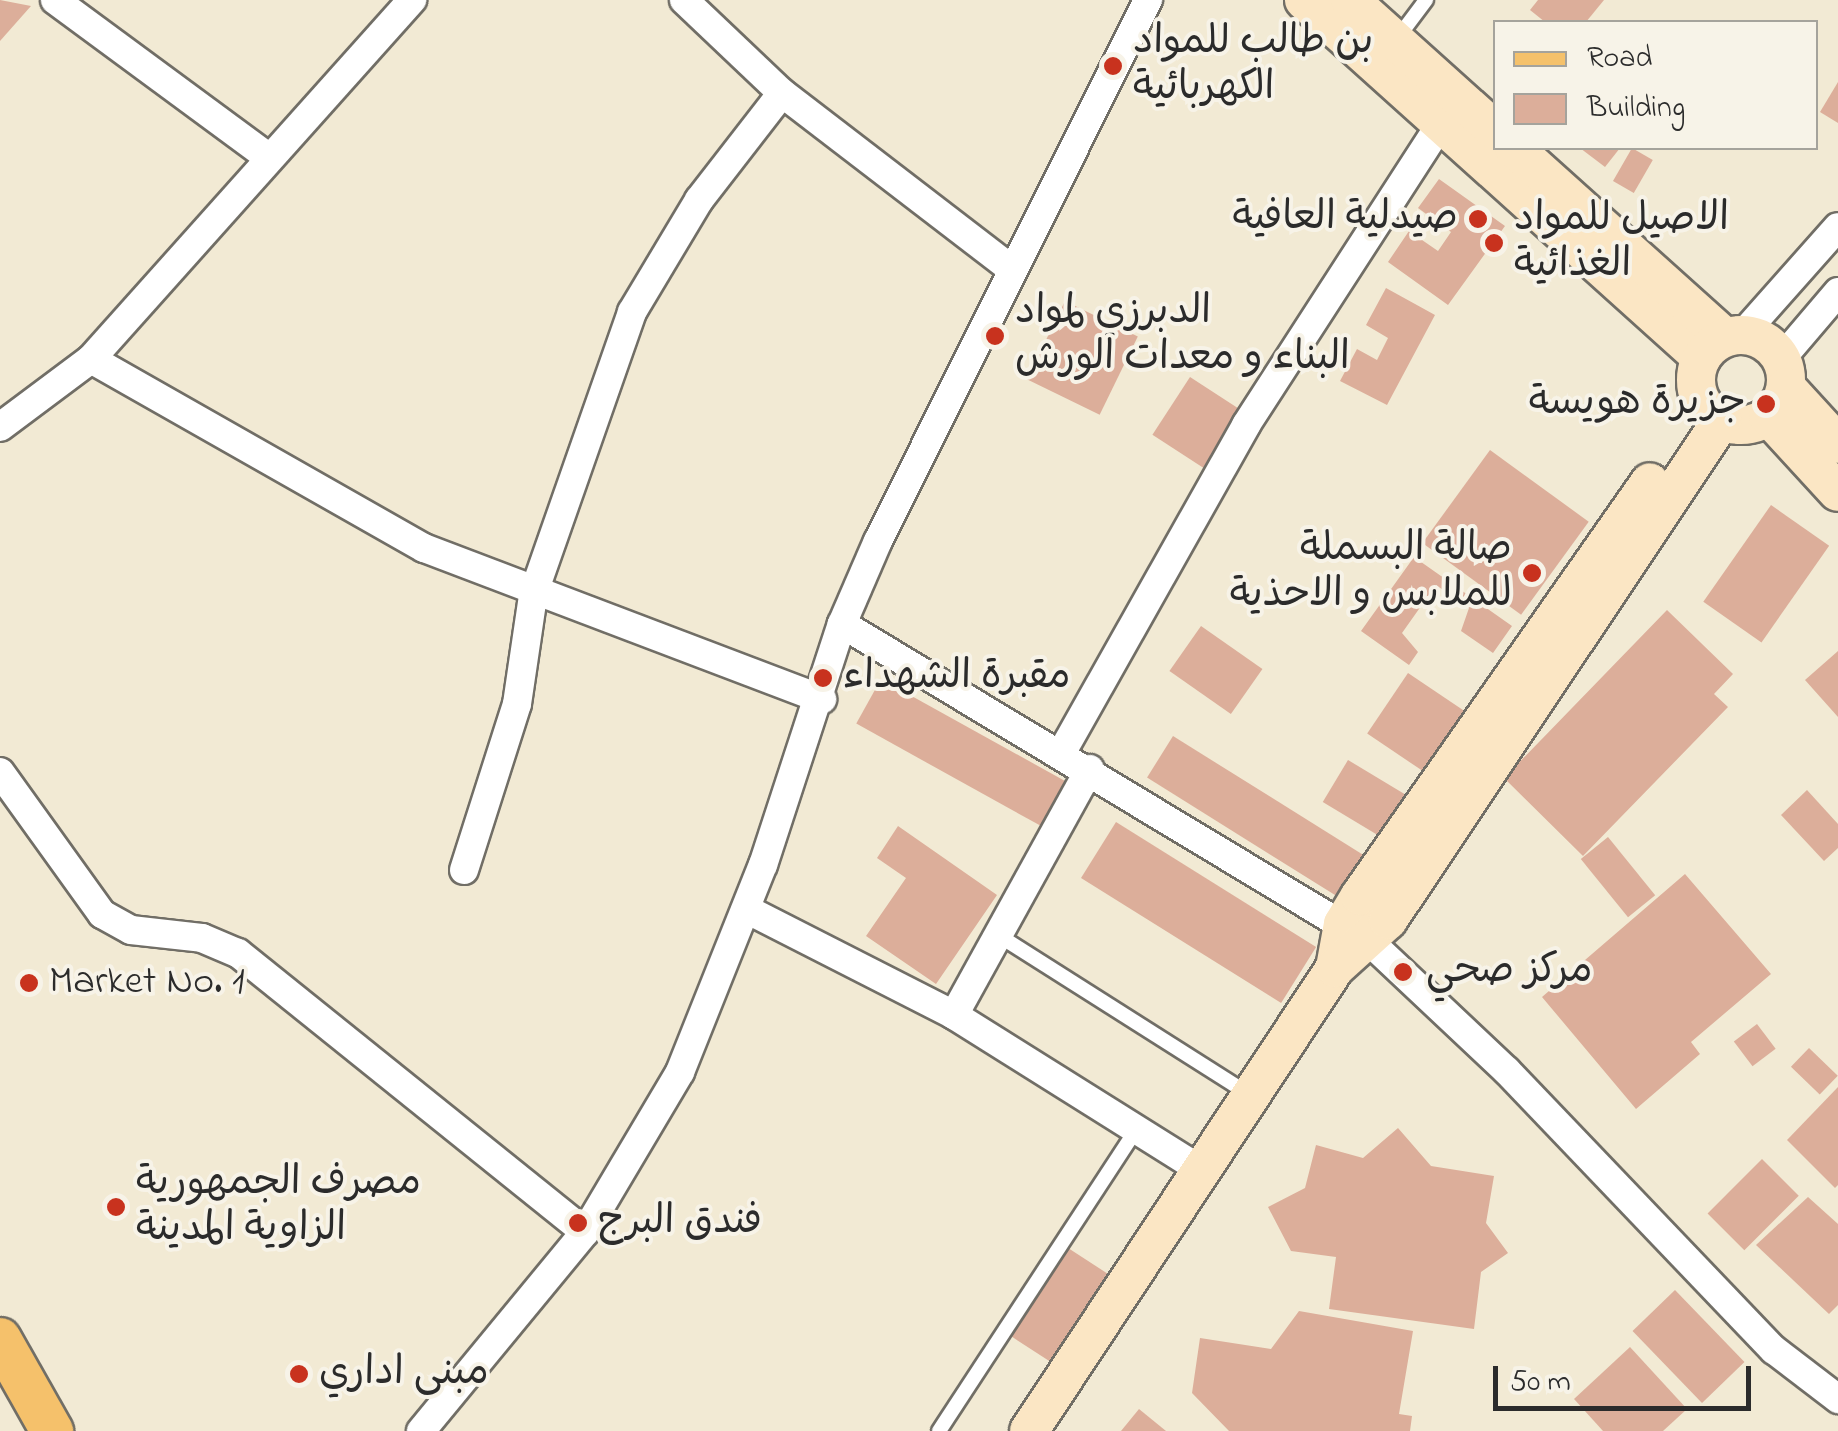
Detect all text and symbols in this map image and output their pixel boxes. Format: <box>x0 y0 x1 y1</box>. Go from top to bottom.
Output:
place label: بن طالب للمواد الكهربائية <box>1133 19 1373 113</box>
legend <box>1493 20 1818 150</box>
text: Road <box>1587 37 1652 81</box>
marker: بن طالب للمواد الكهربائية <box>1102 55 1124 77</box>
text: Building <box>1587 87 1685 131</box>
place label: صيدلية العافية <box>1233 195 1458 243</box>
place label: الاصيل للمواد الغذائية <box>1514 196 1729 290</box>
marker: صيدلية العافية <box>1467 208 1489 230</box>
marker: الاصيل للمواد الغذائية <box>1483 232 1505 254</box>
place label: الدبرزي لمواد البناء و معدات الورش <box>1015 289 1350 383</box>
marker: الدبرزي لمواد البناء و معدات الورش <box>984 325 1006 347</box>
place label: جزيرة هويسة <box>1529 380 1746 428</box>
marker: جزيرة هويسة <box>1755 393 1777 415</box>
place label: صالة البسملة للملابس و الاحذية <box>1230 526 1512 620</box>
marker: صالة البسملة للملابس و الاحذية <box>1521 562 1543 584</box>
place label: مقبرة الشهداء <box>843 654 1071 702</box>
marker: مقبرة الشهداء <box>812 667 834 689</box>
place label: مركز صحي <box>1426 948 1593 996</box>
place label: Market No. 1 <box>49 959 245 1007</box>
marker: مركز صحي <box>1390 959 1416 985</box>
marker: Market No. 1 <box>18 972 40 994</box>
place label: مصرف الجمهورية الزاوية المدينة <box>136 1160 421 1254</box>
marker: مصرف الجمهورية الزاوية المدينة <box>105 1196 127 1218</box>
place label: فندق البرج <box>598 1199 762 1247</box>
marker: فندق البرج <box>567 1212 589 1234</box>
scale bar <box>1498 1346 1756 1408</box>
place label: مبنى اداري <box>319 1350 489 1398</box>
text: 50 m <box>1510 1361 1571 1405</box>
marker: مبنى اداري <box>288 1363 310 1385</box>

